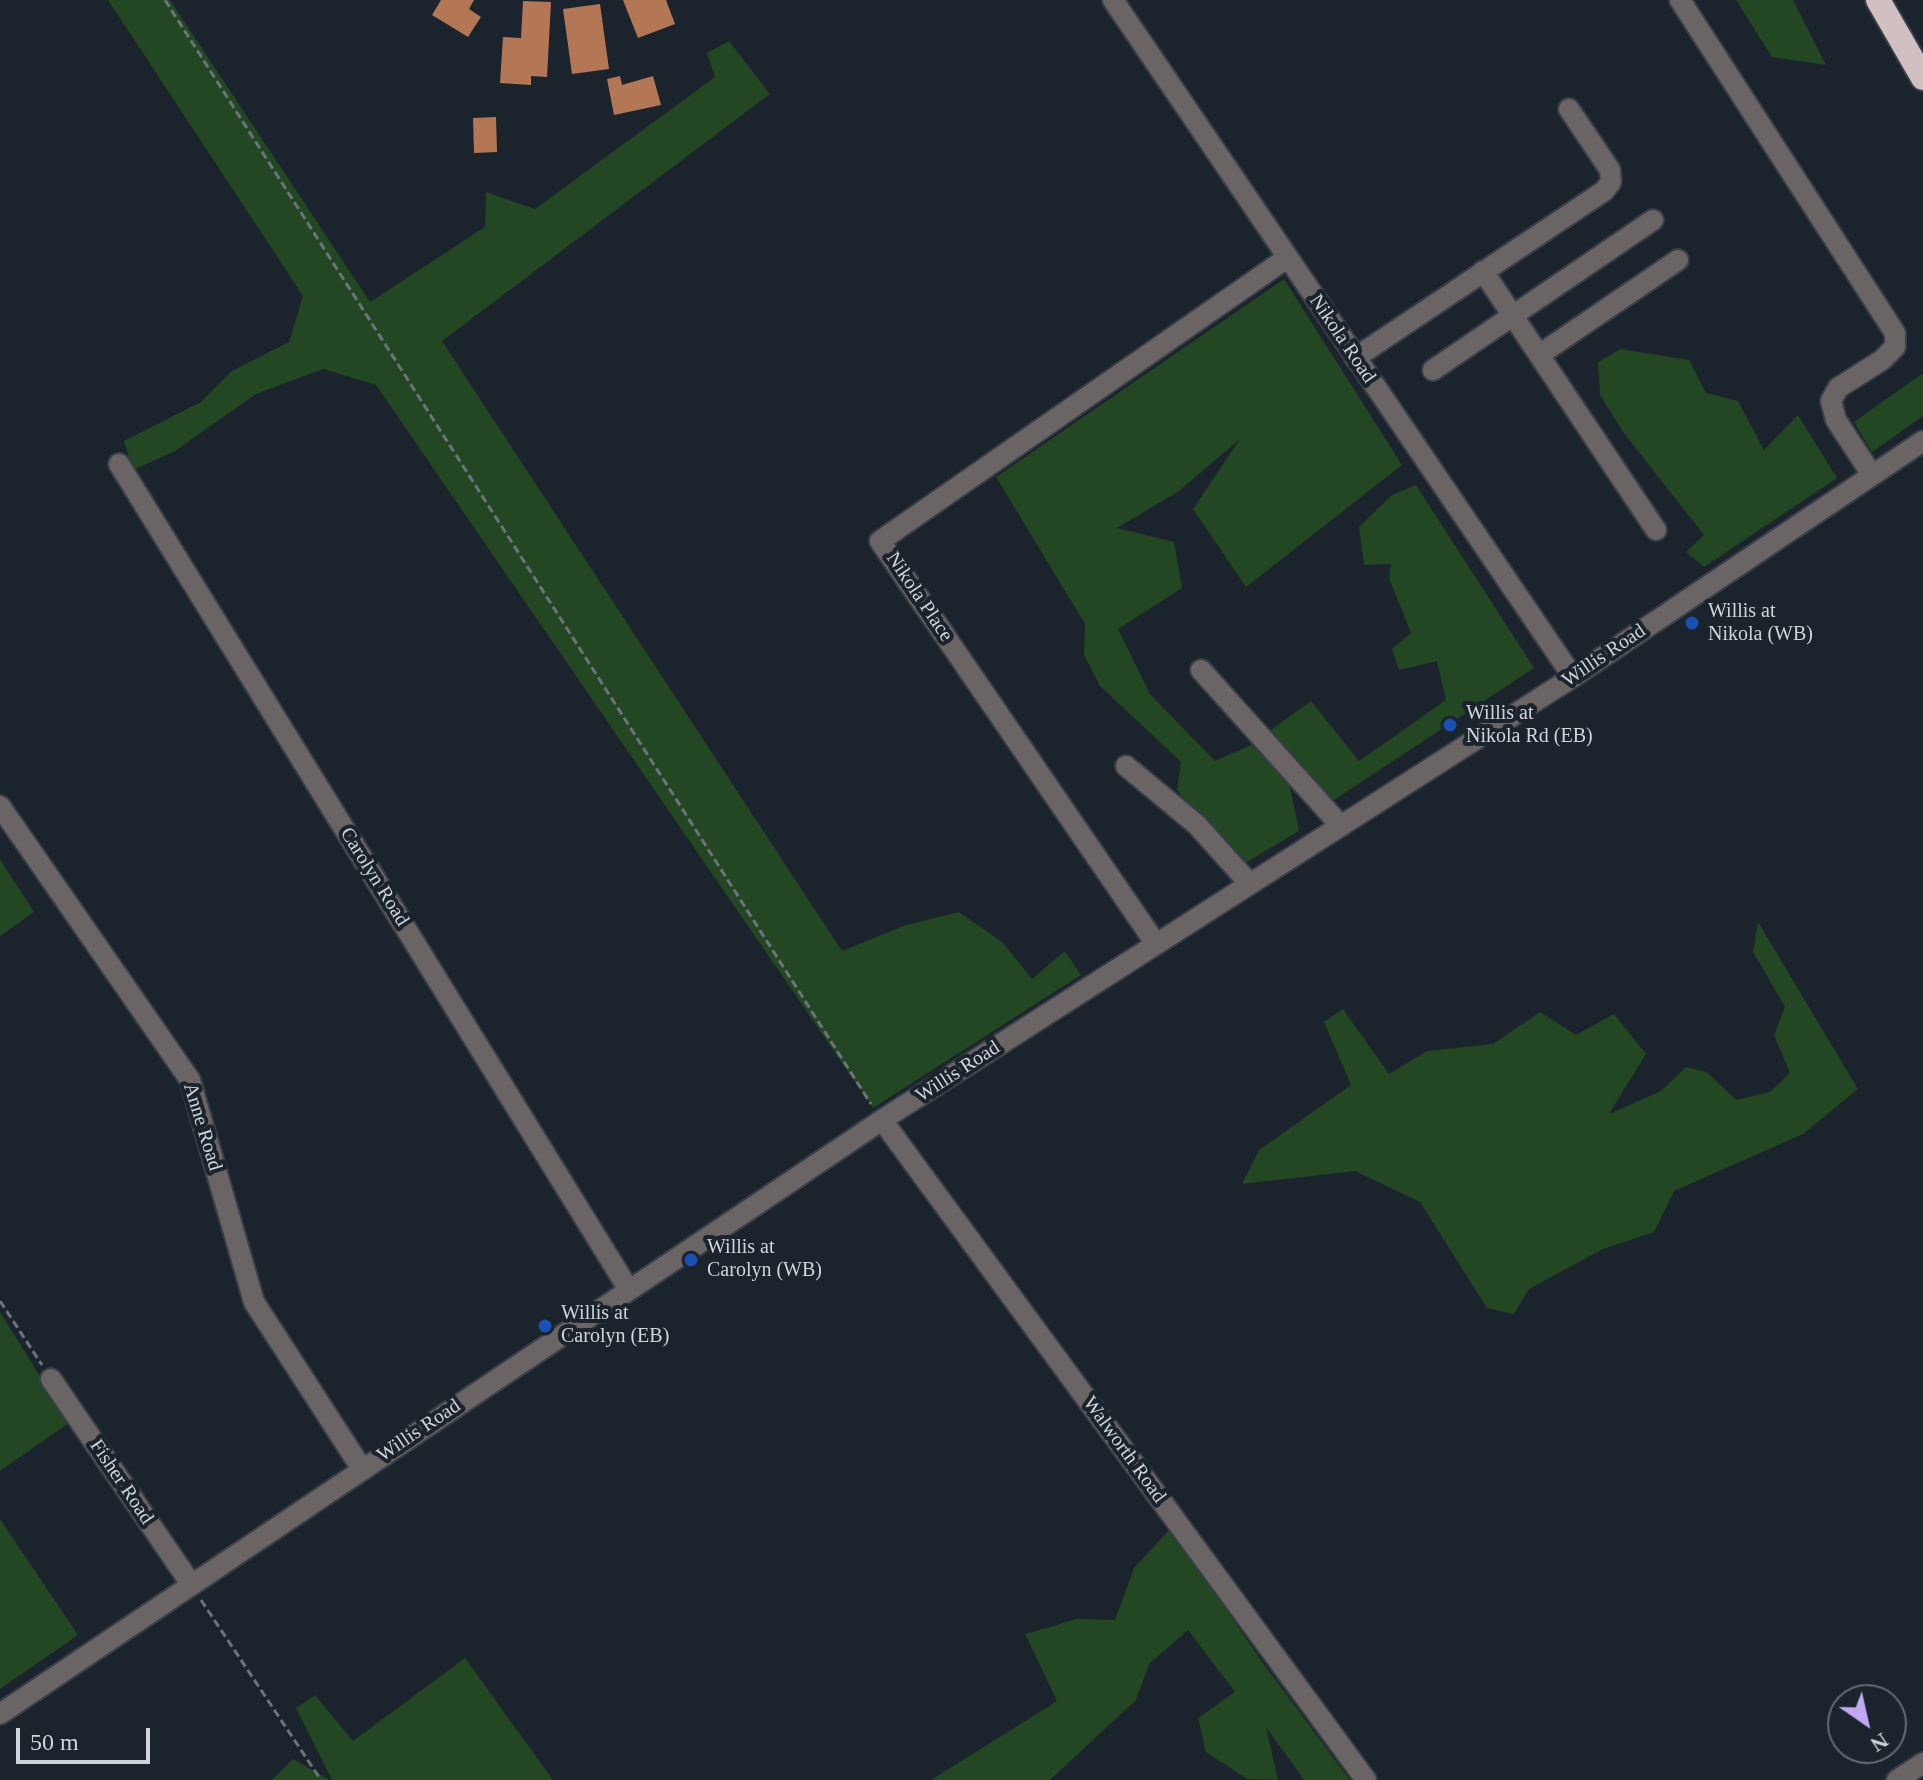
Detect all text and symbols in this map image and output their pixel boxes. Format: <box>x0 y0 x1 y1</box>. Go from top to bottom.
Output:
street label: Nikola Road <box>1304 290 1380 388</box>
street label: Nikola Place <box>880 548 958 646</box>
place label: Willis at Nikola (WB) <box>1708 600 1813 647</box>
marker: Willis at Nikola (WB) <box>1683 614 1701 632</box>
street label: Willis Road <box>1558 619 1650 693</box>
place label: Willis at Nikola Rd (EB) <box>1466 702 1593 749</box>
marker: Willis at Nikola Rd (EB) <box>1441 716 1459 734</box>
street label: Carolyn Road <box>334 823 414 931</box>
street label: Willis Road <box>912 1036 1004 1108</box>
street label: Anne Road <box>177 1080 227 1174</box>
place label: Willis at Carolyn (WB) <box>707 1236 822 1283</box>
marker: Willis at Carolyn (WB) <box>682 1251 700 1269</box>
place label: Willis at Carolyn (EB) <box>561 1302 669 1349</box>
marker: Willis at Carolyn (EB) <box>536 1317 554 1335</box>
street label: Walworth Road <box>1077 1392 1171 1508</box>
street label: Willis Road <box>373 1394 465 1468</box>
street label: Fisher Road <box>84 1435 158 1529</box>
north arrow <box>1827 1684 1907 1764</box>
scale bar <box>20 1712 154 1762</box>
text: N <box>1866 1728 1893 1757</box>
text: 50 m <box>30 1729 79 1755</box>

